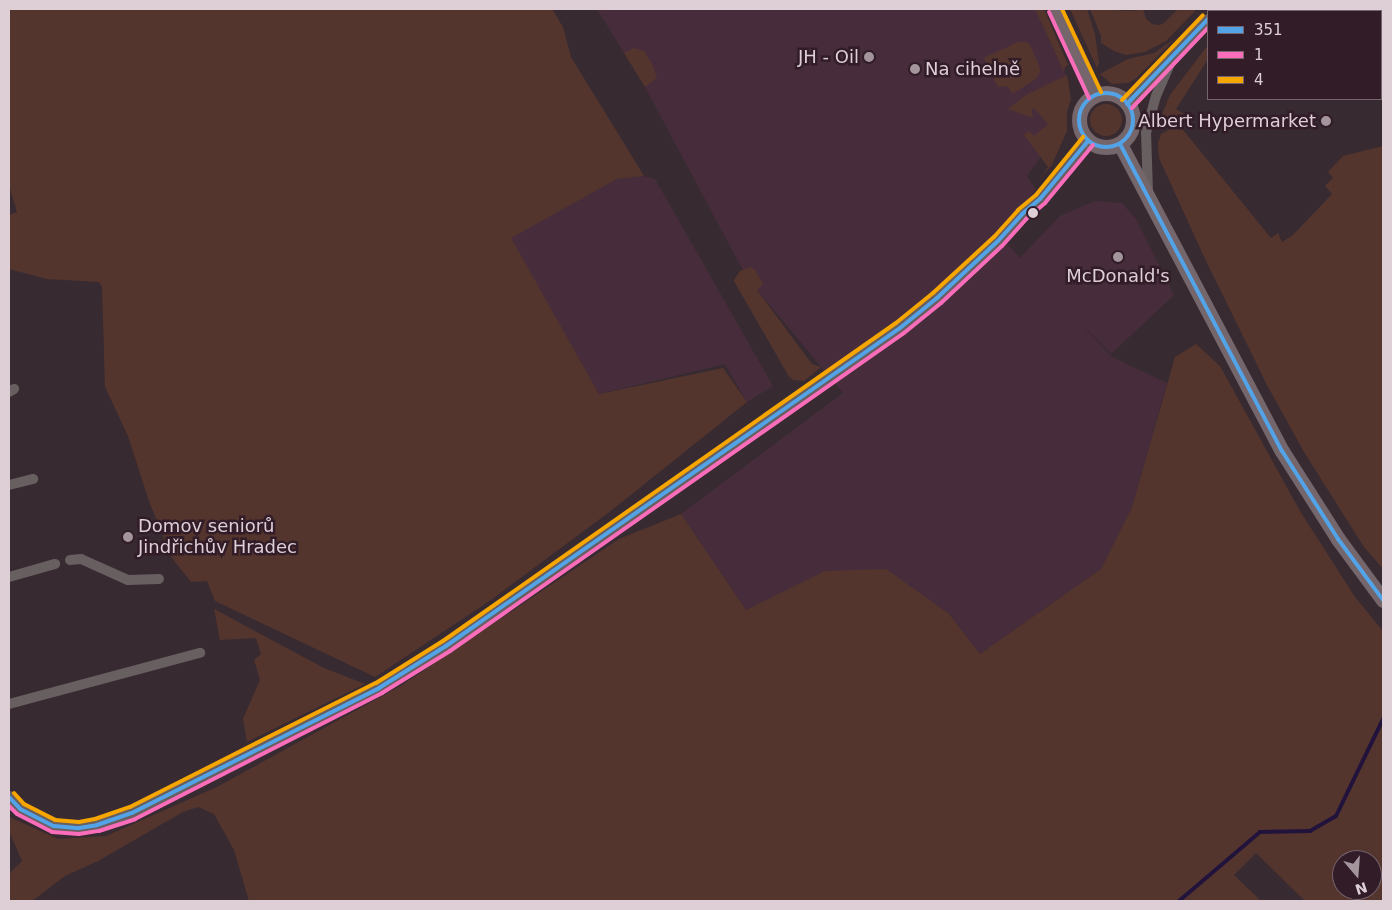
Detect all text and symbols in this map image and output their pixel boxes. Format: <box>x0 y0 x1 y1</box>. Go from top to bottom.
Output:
legend <box>1207 10 1382 100</box>
text: 351 <box>1254 21 1283 39</box>
place label: JH - Oil <box>798 46 859 68</box>
text: 1 <box>1254 46 1264 64</box>
marker: JH - Oil <box>863 51 875 63</box>
place label: Na cihelně <box>925 58 1020 80</box>
marker: Na cihelně <box>909 63 921 75</box>
text: 4 <box>1254 71 1264 89</box>
place label: Albert Hypermarket <box>1138 110 1316 132</box>
marker: Albert Hypermarket <box>1320 115 1332 127</box>
unlabelled marker <box>1028 208 1038 218</box>
marker: McDonald's <box>1112 251 1124 263</box>
place label: McDonald's <box>1066 265 1170 287</box>
place label: Domov seniorů Jindřichův Hradec <box>138 516 297 558</box>
marker: Domov seniorů Jindřichův Hradec <box>122 531 134 543</box>
north arrow <box>1332 850 1382 900</box>
text: N <box>1353 879 1369 898</box>

